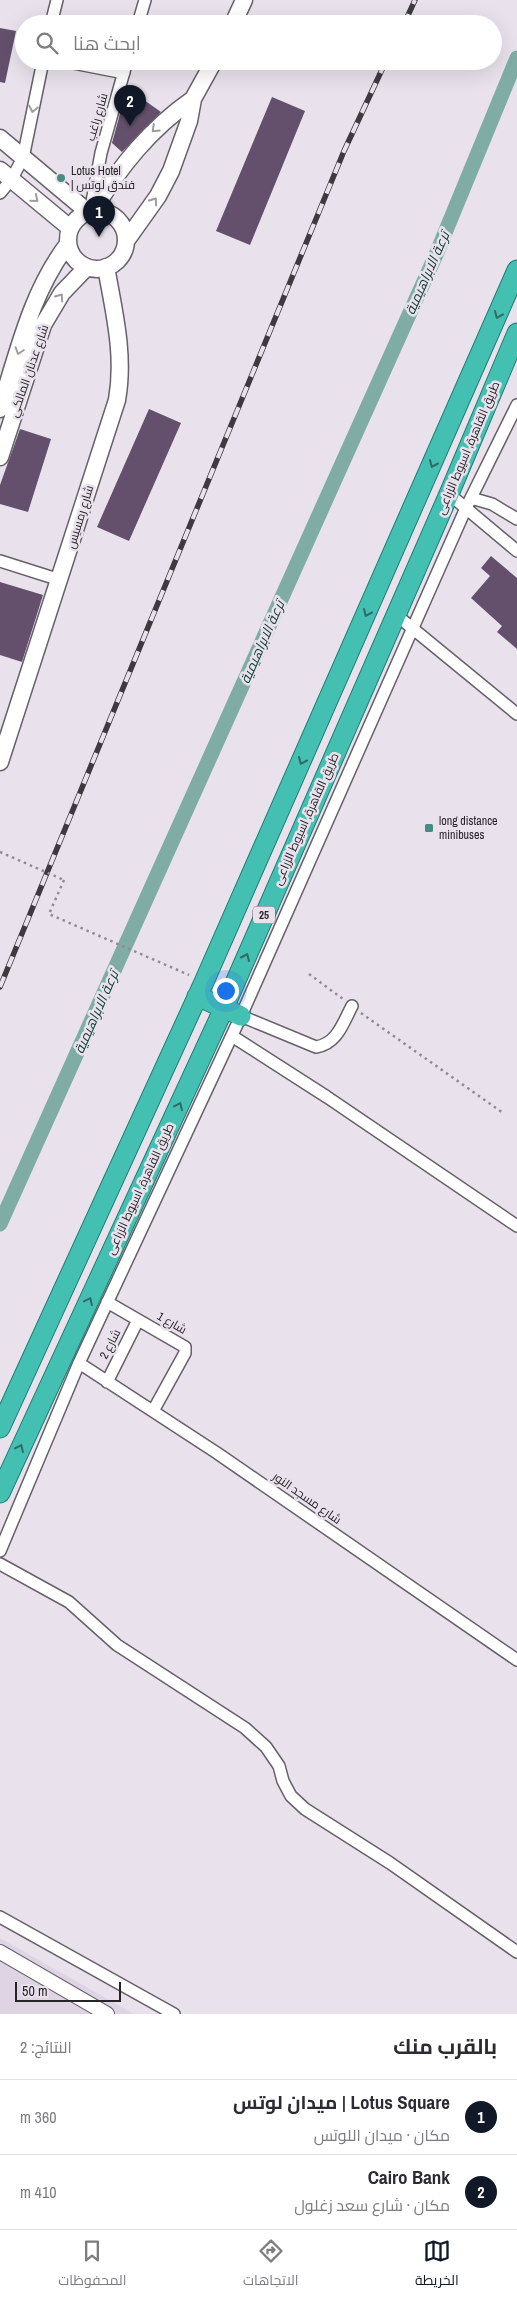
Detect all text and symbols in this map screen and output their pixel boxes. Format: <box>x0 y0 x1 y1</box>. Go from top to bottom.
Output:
search box <box>15 15 502 70</box>
icon: search <box>33 29 61 57</box>
text: ابحث هنا <box>73 30 141 56</box>
pin: 2 <box>114 85 146 126</box>
street label: شارع راغب <box>83 91 112 143</box>
one-way arrow <box>28 105 39 113</box>
one-way arrow <box>151 123 160 132</box>
place label: Lotus Hotel | فندق لوتس <box>71 163 135 193</box>
marker: Lotus Hotel | فندق لوتس <box>55 172 67 184</box>
one-way arrow <box>29 194 38 202</box>
pin: 1 <box>83 196 115 237</box>
one-way arrow <box>148 198 157 207</box>
water label: ترعة الابراهيمية <box>401 227 454 317</box>
one-way arrow <box>54 294 63 303</box>
one-way arrow <box>493 310 504 319</box>
street label: شارع عدنان المالكي <box>6 322 54 420</box>
one-way arrow <box>14 346 24 355</box>
street label: طريق القاهرة, اسيوط الزراعى <box>433 379 503 517</box>
one-way arrow <box>429 459 440 468</box>
street label: شارع رمسيس <box>63 483 97 551</box>
water label: ترعة الابراهيمية <box>236 596 289 686</box>
one-way arrow <box>363 608 374 617</box>
street label: طريق القاهرة, اسيوط الزراعى <box>270 750 342 888</box>
one-way arrow <box>297 756 308 765</box>
place label: long distance minibuses <box>439 813 498 843</box>
marker: long distance minibuses <box>423 822 435 834</box>
road number: 25 <box>253 906 275 924</box>
one-way arrow <box>240 954 250 962</box>
water label: ترعة الابراهيمية <box>70 966 123 1056</box>
your location <box>213 978 239 1004</box>
one-way arrow <box>172 1102 182 1111</box>
street label: طريق القاهرة, اسيوط الزراعى <box>102 1121 178 1257</box>
one-way arrow <box>82 1297 93 1306</box>
street label: شارع 1 <box>154 1308 190 1338</box>
street label: شارع 2 <box>96 1326 124 1362</box>
one-way arrow <box>14 1444 25 1453</box>
street label: شارع مسجد النور <box>269 1468 345 1528</box>
scale bar <box>15 1979 121 2002</box>
text: 50 m <box>22 1982 48 2000</box>
text: بالقرب منك <box>393 2032 497 2061</box>
text: النتائج: 2 <box>20 2036 72 2058</box>
text: Lotus Square | ميدان لوتس <box>233 2089 450 2115</box>
text: 360 m <box>20 2106 56 2128</box>
text: 1 <box>477 2106 485 2128</box>
text: مكان · ميدان اللوتس <box>314 2124 450 2146</box>
text: Cairo Bank <box>368 2164 450 2190</box>
text: 410 m <box>20 2181 56 2203</box>
text: 2 <box>477 2181 485 2203</box>
text: مكان · شارع سعد زغلول <box>294 2194 450 2216</box>
tab: المحفوظات <box>58 2237 126 2293</box>
tab: الاتجاهات <box>243 2237 298 2293</box>
tab: الخريطة <box>415 2237 459 2293</box>

